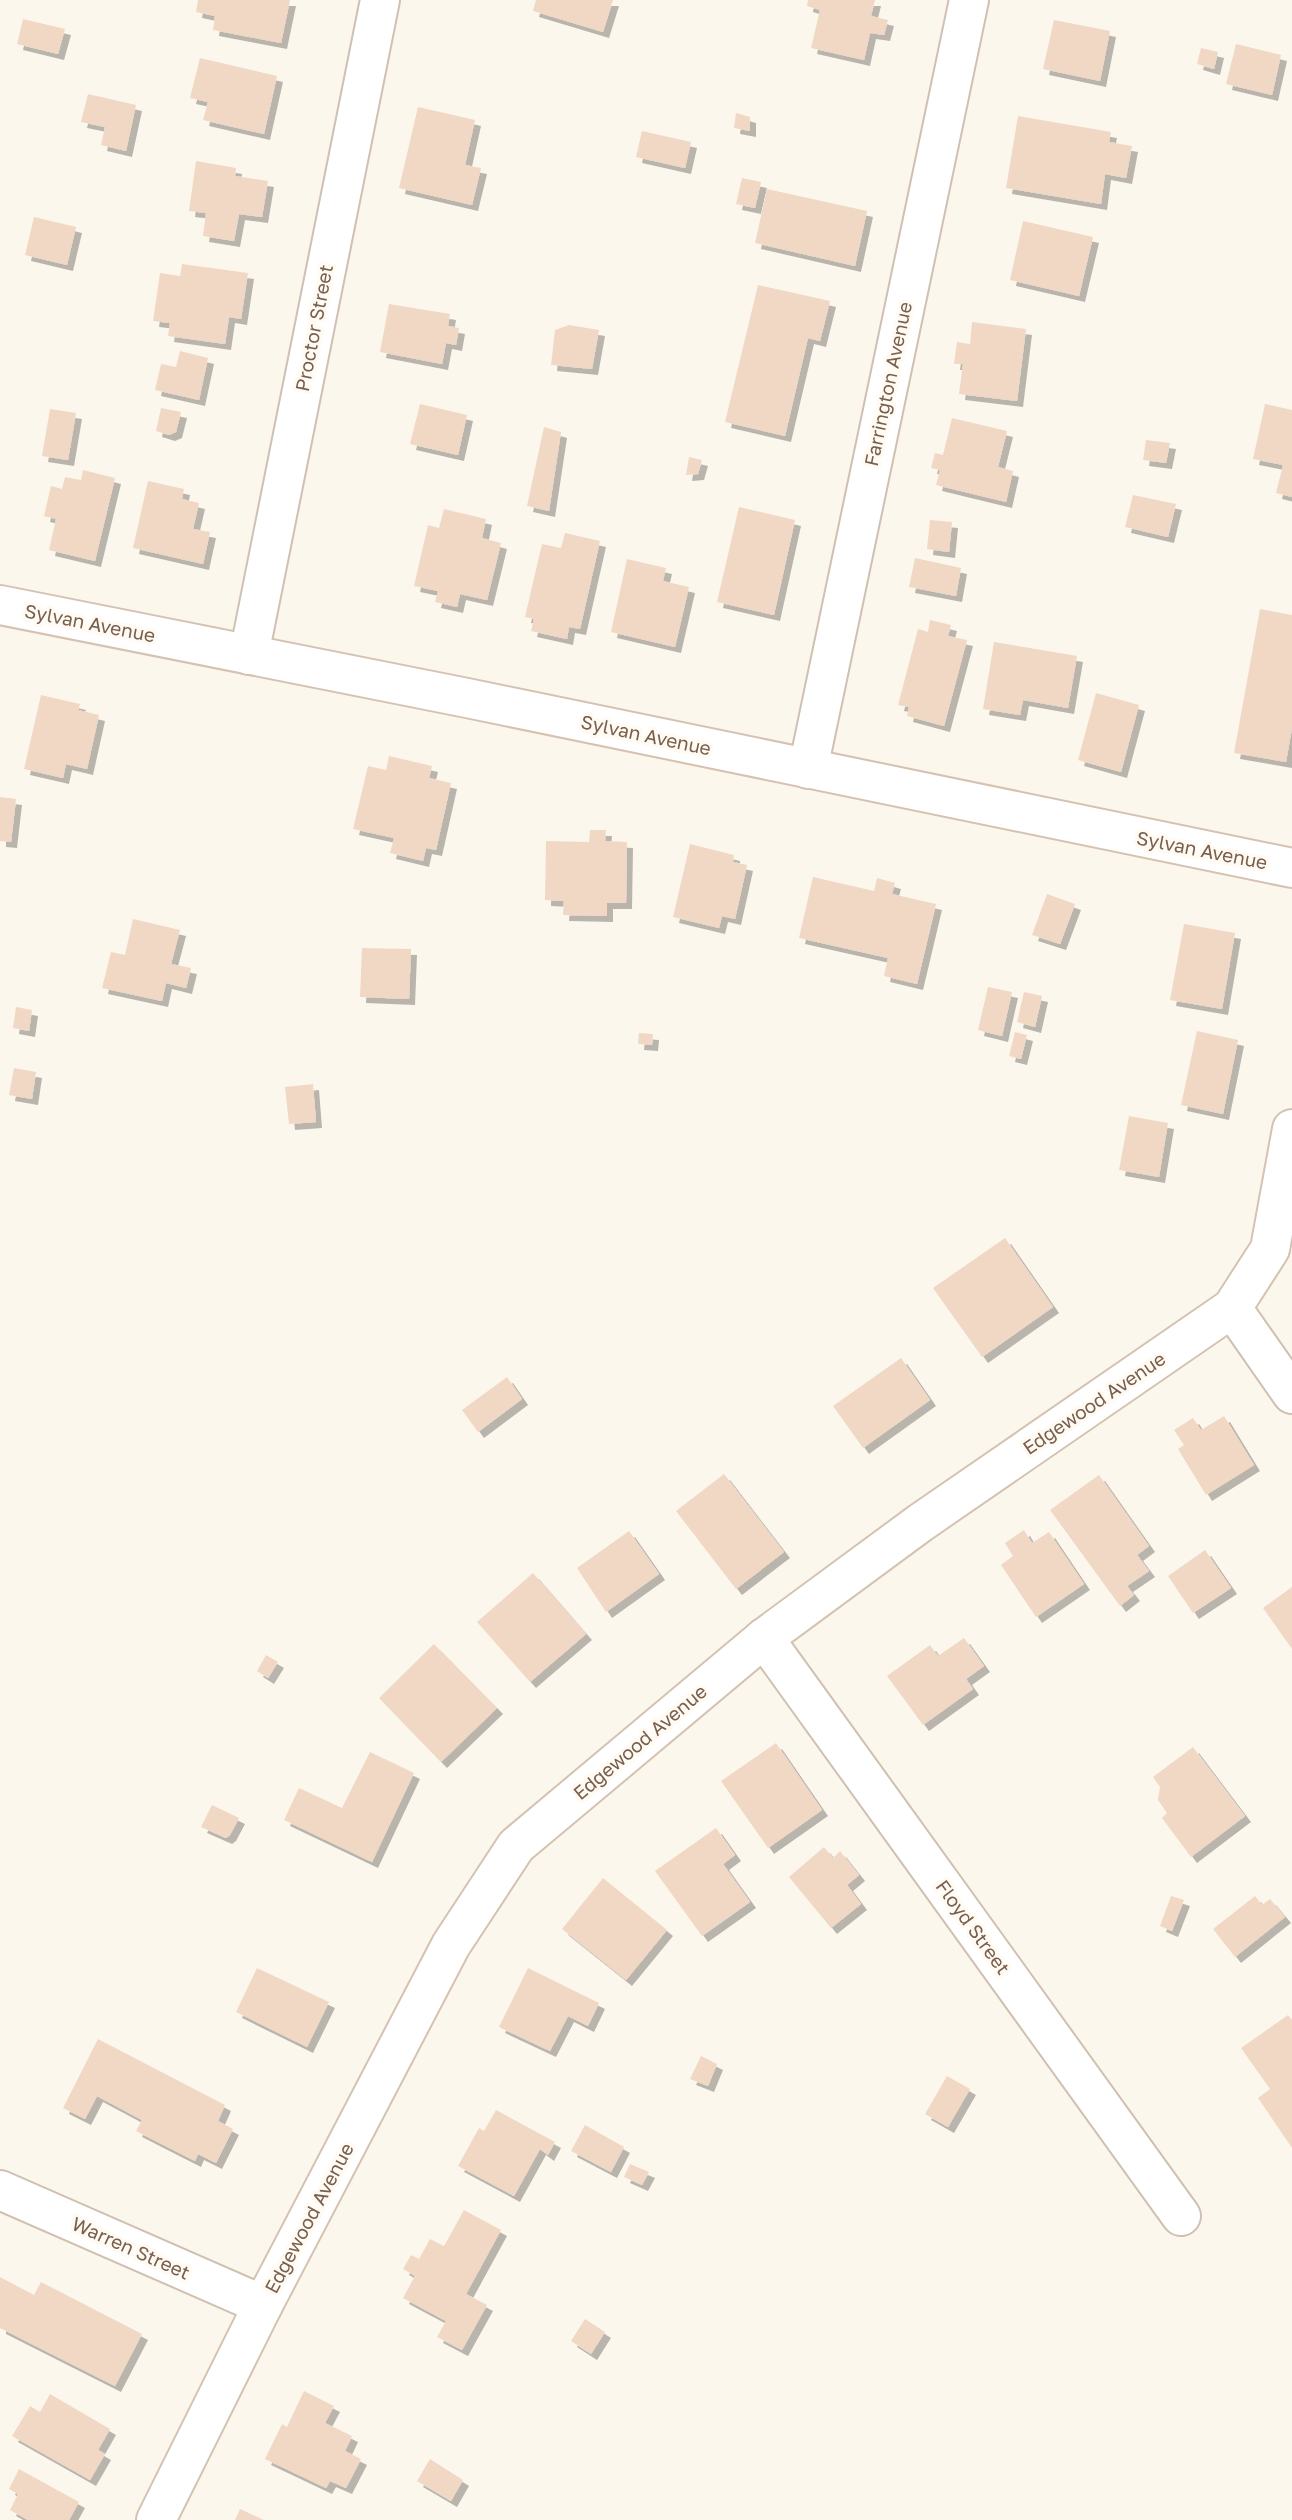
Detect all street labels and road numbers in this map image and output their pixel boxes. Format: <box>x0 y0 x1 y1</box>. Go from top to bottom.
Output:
street label: Proctor Street <box>290 262 337 393</box>
street label: Farrington Avenue <box>859 300 916 468</box>
street label: Sylvan Avenue <box>23 599 157 646</box>
street label: Sylvan Avenue <box>579 709 713 760</box>
street label: Sylvan Avenue <box>1135 826 1269 873</box>
street label: Edgewood Avenue <box>1018 1346 1169 1459</box>
street label: Edgewood Avenue <box>568 1679 711 1804</box>
street label: Floyd Street <box>931 1875 1015 1978</box>
street label: Edgewood Avenue <box>259 2139 358 2297</box>
street label: Warren Street <box>69 2211 194 2284</box>

